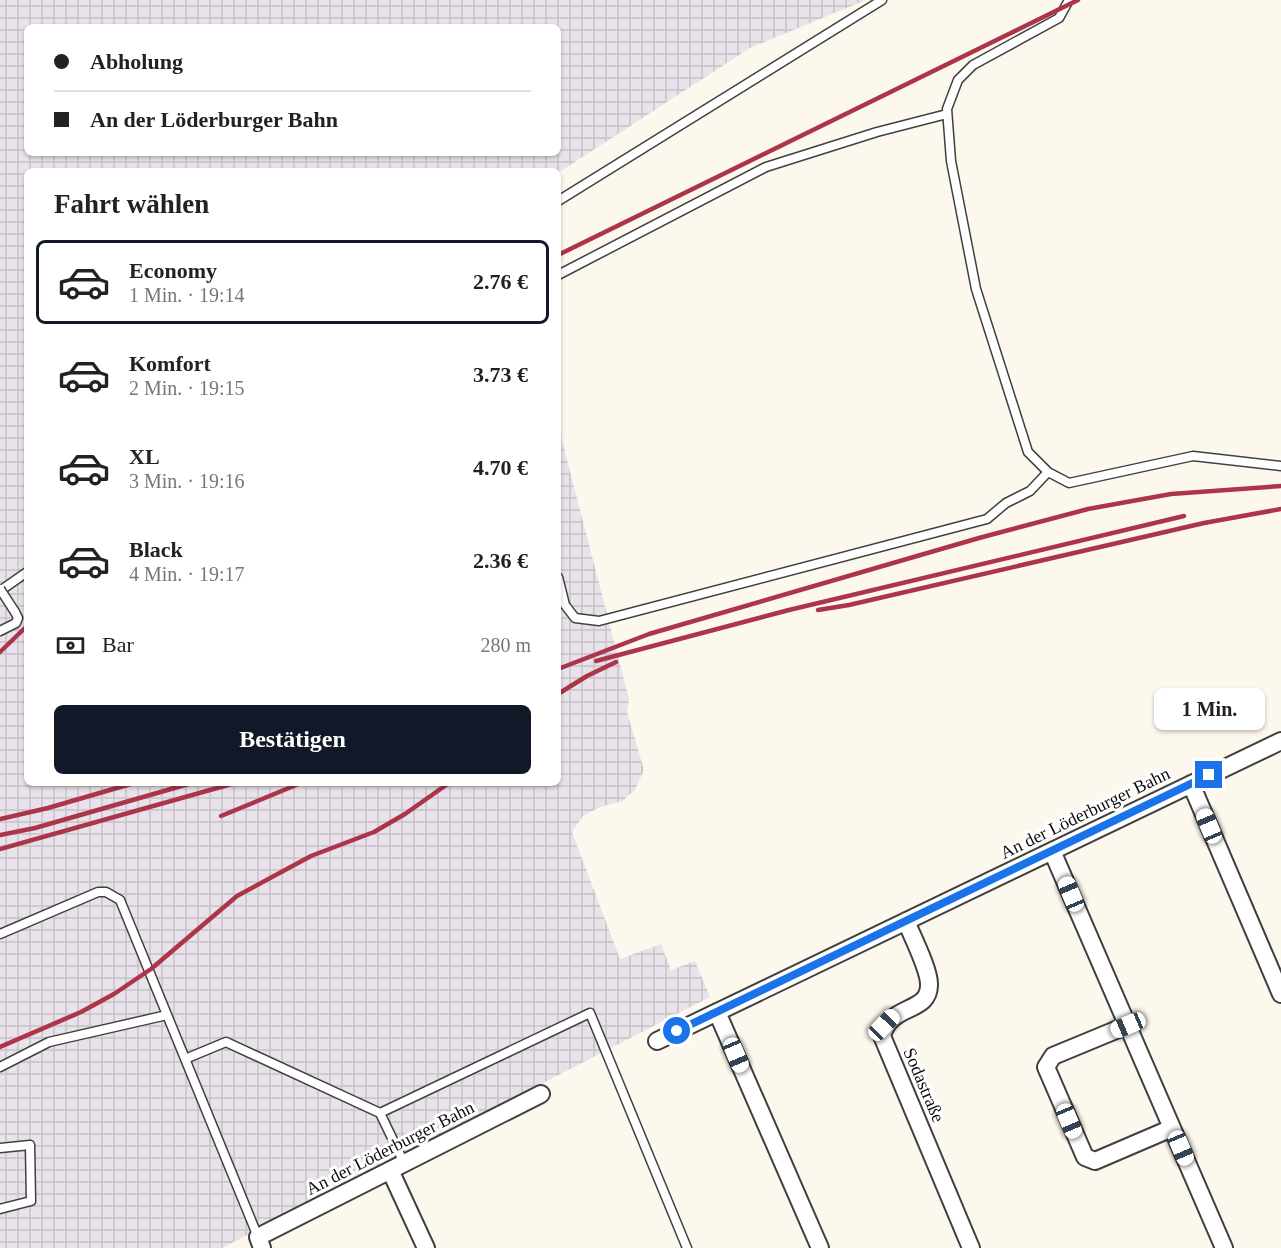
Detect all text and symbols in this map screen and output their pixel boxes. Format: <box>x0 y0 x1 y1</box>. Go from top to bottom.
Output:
text: Abholung <box>90 49 183 74</box>
text: An der Löderburger Bahn <box>90 107 338 132</box>
text: Fahrt wählen <box>54 189 209 219</box>
icon: car <box>57 255 111 309</box>
text: Economy <box>129 258 217 283</box>
text: 2.76 € <box>473 269 528 294</box>
text: 1 Min. · 19:14 <box>129 284 245 306</box>
icon: car <box>57 348 111 402</box>
text: Komfort <box>129 351 211 376</box>
text: 3.73 € <box>473 362 528 387</box>
text: 2 Min. · 19:15 <box>129 377 245 399</box>
icon: car <box>57 441 111 495</box>
text: XL <box>129 444 160 469</box>
text: 4.70 € <box>473 455 528 480</box>
text: 3 Min. · 19:16 <box>129 470 245 492</box>
icon: car <box>57 534 111 588</box>
text: Black <box>129 537 183 562</box>
text: 2.36 € <box>473 548 528 573</box>
text: 4 Min. · 19:17 <box>129 563 245 585</box>
icon: cash <box>54 629 87 662</box>
text: Bar <box>102 632 134 657</box>
text: 280 m <box>480 634 531 656</box>
callout: 1 Min. <box>1154 688 1264 730</box>
text: 1 Min. <box>1182 698 1237 720</box>
button: Bestätigen <box>54 705 531 774</box>
route end <box>1195 761 1222 788</box>
street label: An der Löderburger Bahn <box>997 763 1173 863</box>
car <box>1194 806 1224 846</box>
car <box>1056 874 1086 914</box>
car <box>865 1006 903 1044</box>
car <box>1108 1010 1148 1040</box>
route start <box>663 1017 690 1044</box>
car <box>721 1035 751 1075</box>
street label: Sodastraße <box>899 1045 949 1125</box>
street label: An der Löderburger Bahn <box>303 1097 477 1199</box>
car <box>1054 1101 1084 1141</box>
car <box>1166 1128 1196 1168</box>

